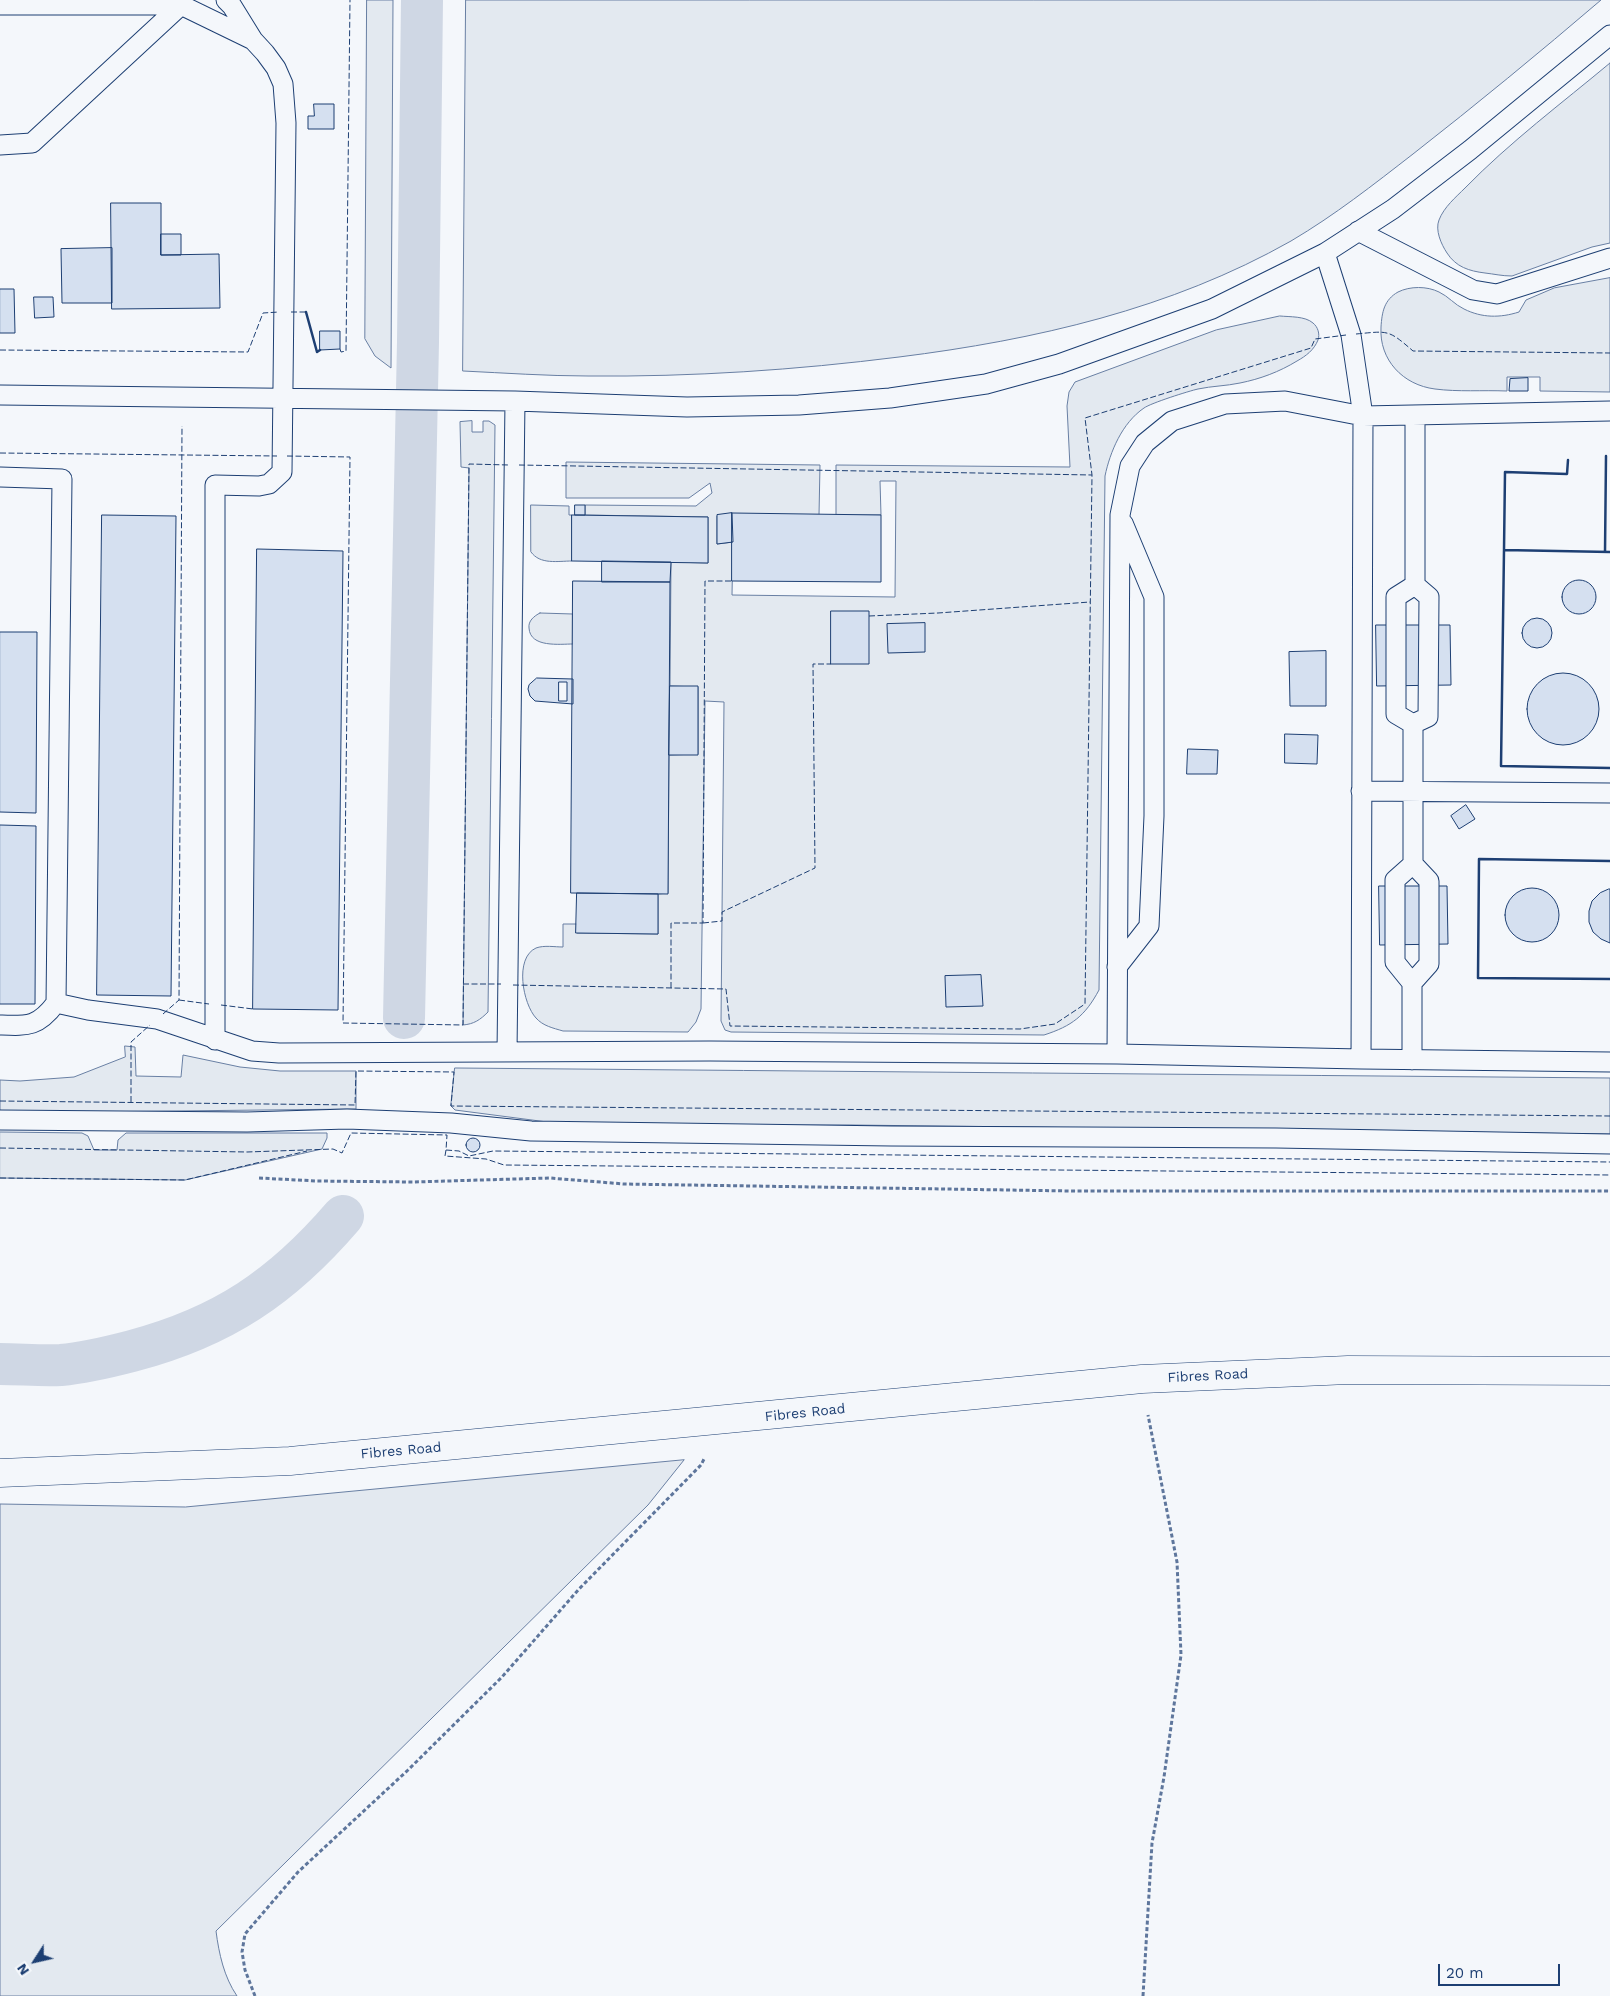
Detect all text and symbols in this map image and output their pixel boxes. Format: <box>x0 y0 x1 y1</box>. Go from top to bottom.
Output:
street label: Fibres Road <box>1167 1365 1249 1387</box>
street label: Fibres Road <box>764 1400 846 1426</box>
street label: Fibres Road <box>360 1439 442 1463</box>
north arrow <box>10 1936 60 1986</box>
scale bar <box>1440 1954 1562 1986</box>
text: N <box>13 1961 32 1978</box>
text: 20 m <box>1446 1964 1484 1982</box>

